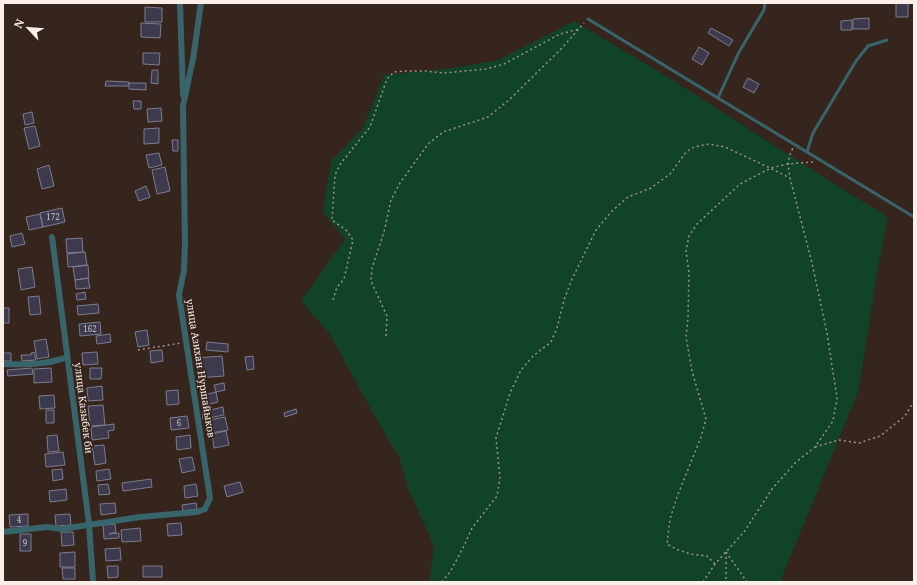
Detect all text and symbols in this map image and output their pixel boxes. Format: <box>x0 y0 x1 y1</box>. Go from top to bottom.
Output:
north arrow <box>8 8 48 48</box>
text: N <box>10 16 27 31</box>
house number: 172 <box>46 211 60 222</box>
street label: улица Азихан Нуршайыков <box>183 298 219 439</box>
house number: 162 <box>83 323 97 334</box>
street label: улица Казыбек би <box>71 362 97 454</box>
house number: 6 <box>177 417 182 428</box>
house number: 4 <box>17 514 22 525</box>
house number: 9 <box>23 537 27 548</box>

